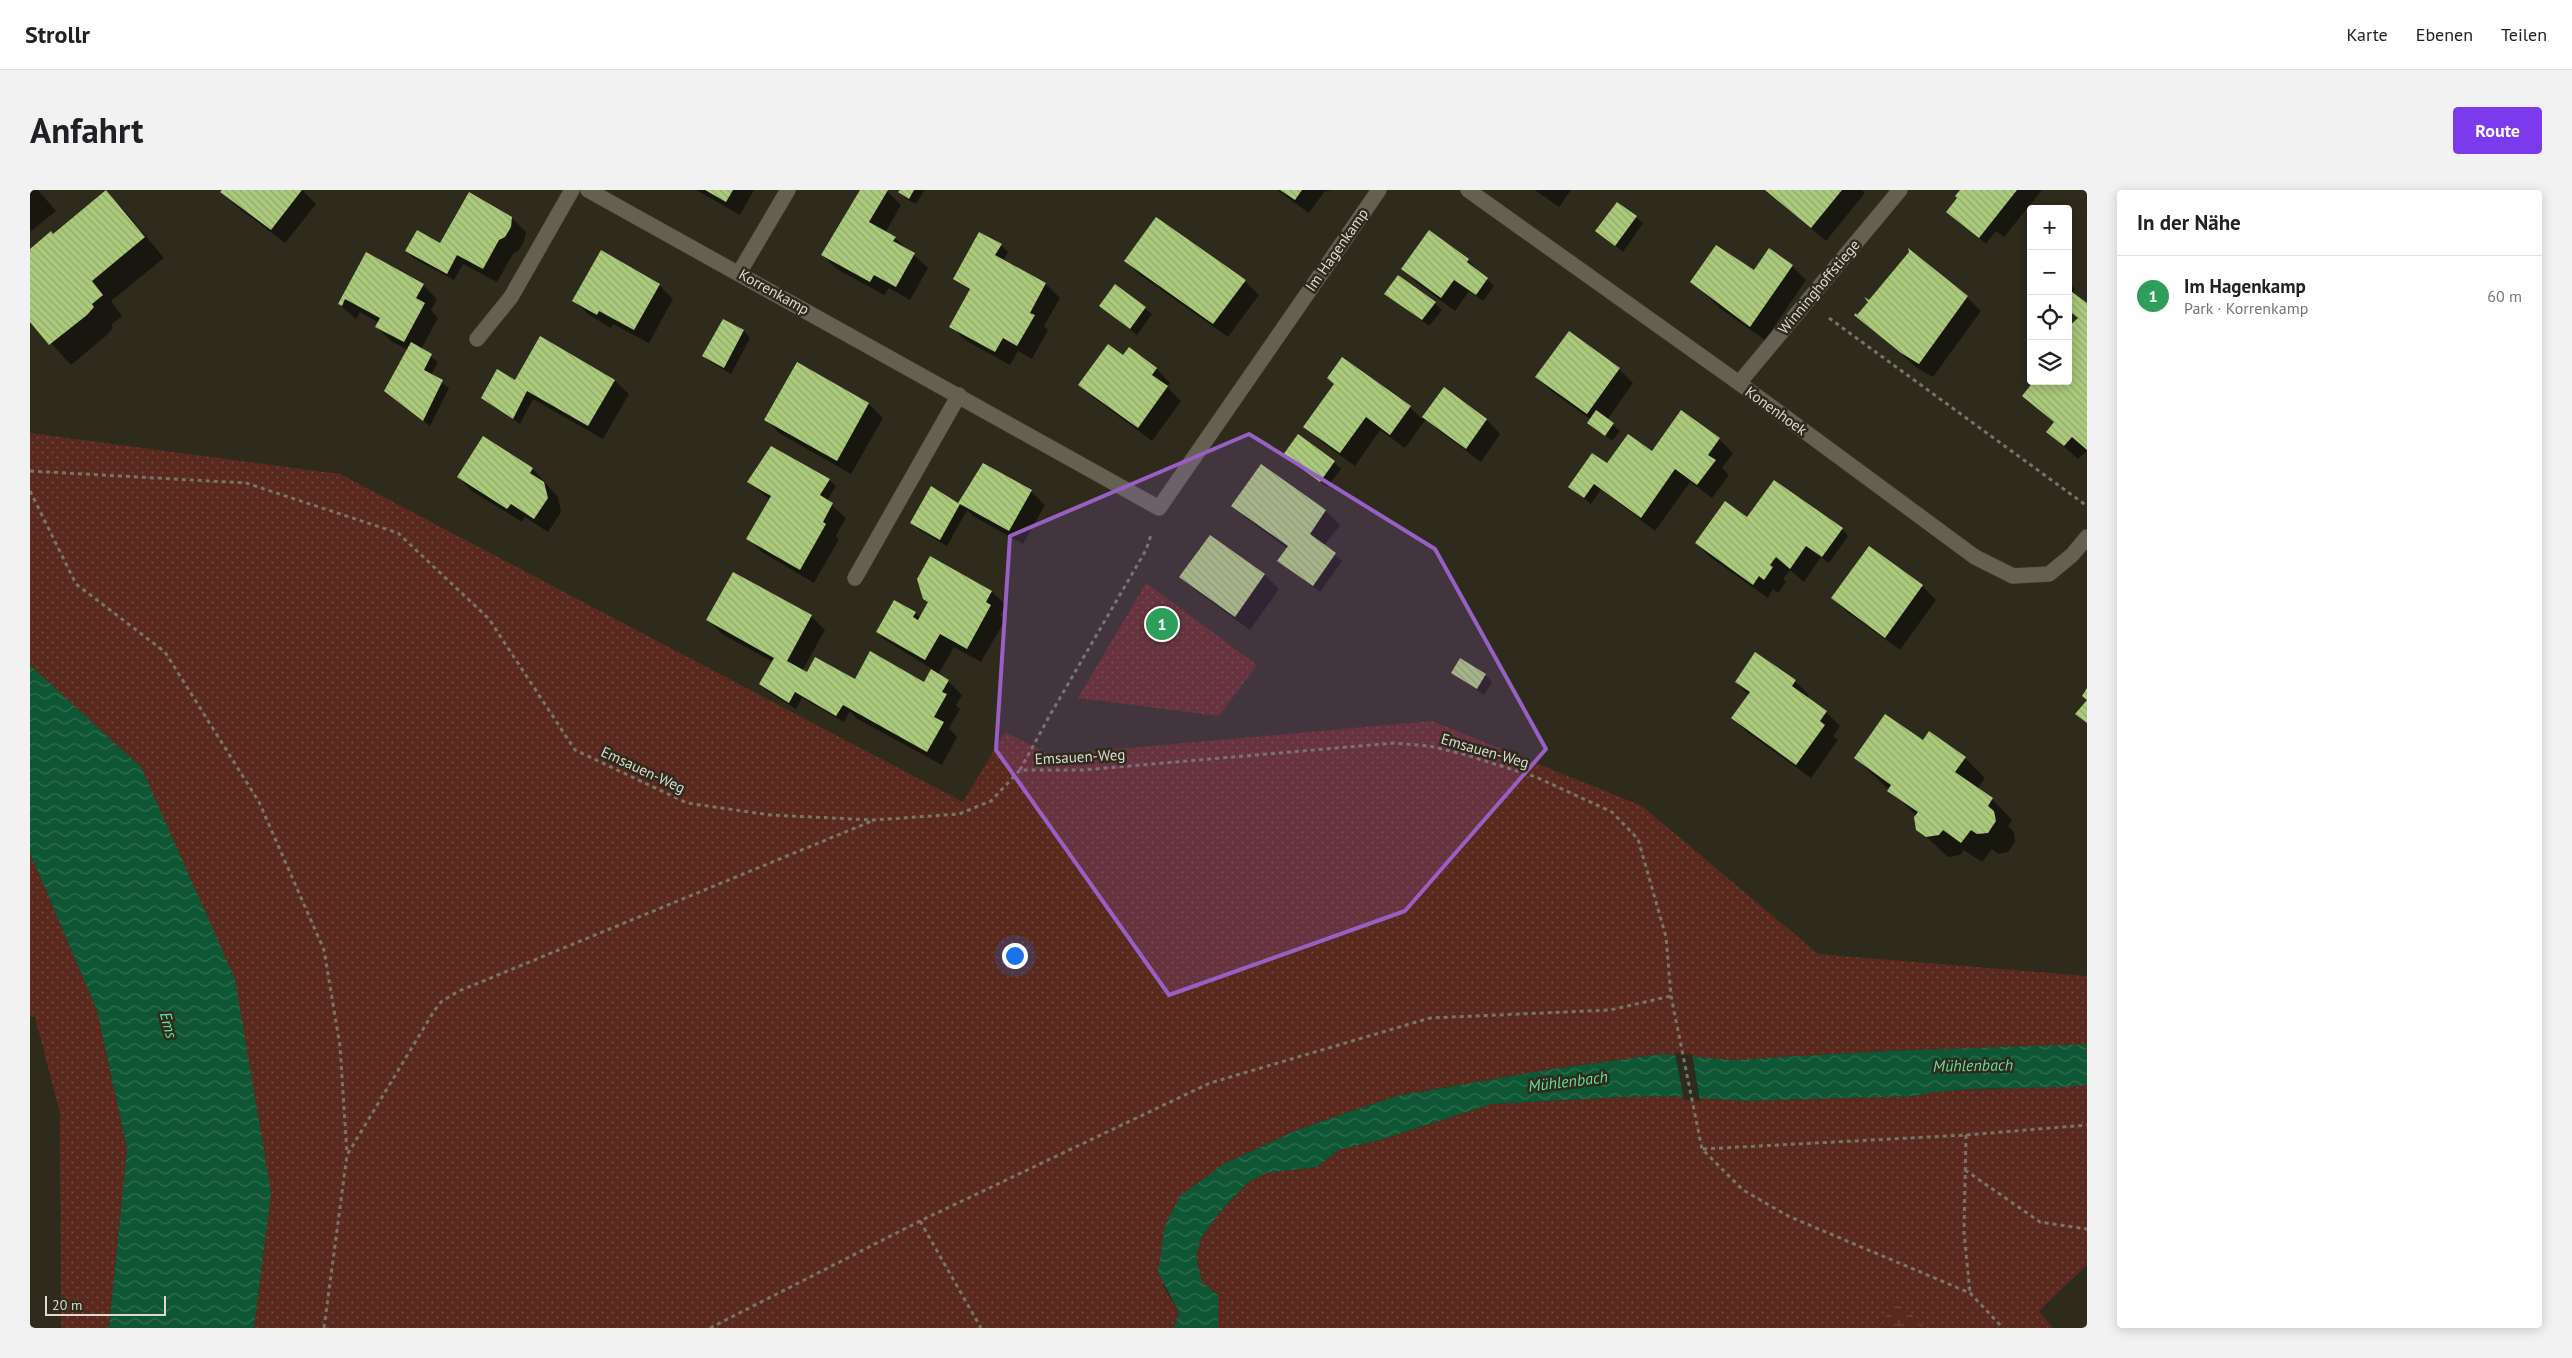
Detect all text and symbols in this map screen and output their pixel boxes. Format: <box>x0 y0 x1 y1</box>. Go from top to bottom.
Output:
text: Strollr <box>25 19 90 50</box>
text: Karte <box>2347 23 2388 46</box>
text: Ebenen <box>2416 23 2473 46</box>
text: Teilen <box>2501 23 2547 46</box>
text: Anfahrt <box>30 107 143 153</box>
button: Route <box>2453 107 2542 154</box>
street label: Im Hagenkamp <box>1301 205 1372 295</box>
map controls <box>2027 205 2072 385</box>
button: + <box>2027 205 2072 250</box>
text: In der Nähe <box>2137 209 2241 236</box>
street label: Winninghoffstiege <box>1774 236 1864 338</box>
button: − <box>2027 250 2072 295</box>
street label: Korrenkamp <box>736 264 813 319</box>
text: Im Hagenkamp <box>2184 274 2306 298</box>
text: 1 <box>2148 286 2158 306</box>
text: 60 m <box>2487 286 2522 306</box>
button: locate <box>2027 295 2072 340</box>
text: Park · Korrenkamp <box>2184 298 2308 318</box>
button: layers <box>2027 340 2072 385</box>
street label: Konenhoek <box>1742 382 1811 440</box>
pin: 1 <box>1146 605 1178 643</box>
street label: Emsauen-Weg <box>1439 729 1531 772</box>
street label: Emsauen-Weg <box>598 742 688 797</box>
street label: Emsauen-Weg <box>1034 745 1126 768</box>
your location <box>1002 943 1028 969</box>
water label: Ems <box>156 1009 182 1041</box>
water label: Mühlenbach <box>1933 1054 2013 1076</box>
water label: Mühlenbach <box>1527 1066 1609 1096</box>
scale bar <box>45 1293 166 1316</box>
text: 20 m <box>52 1296 82 1314</box>

